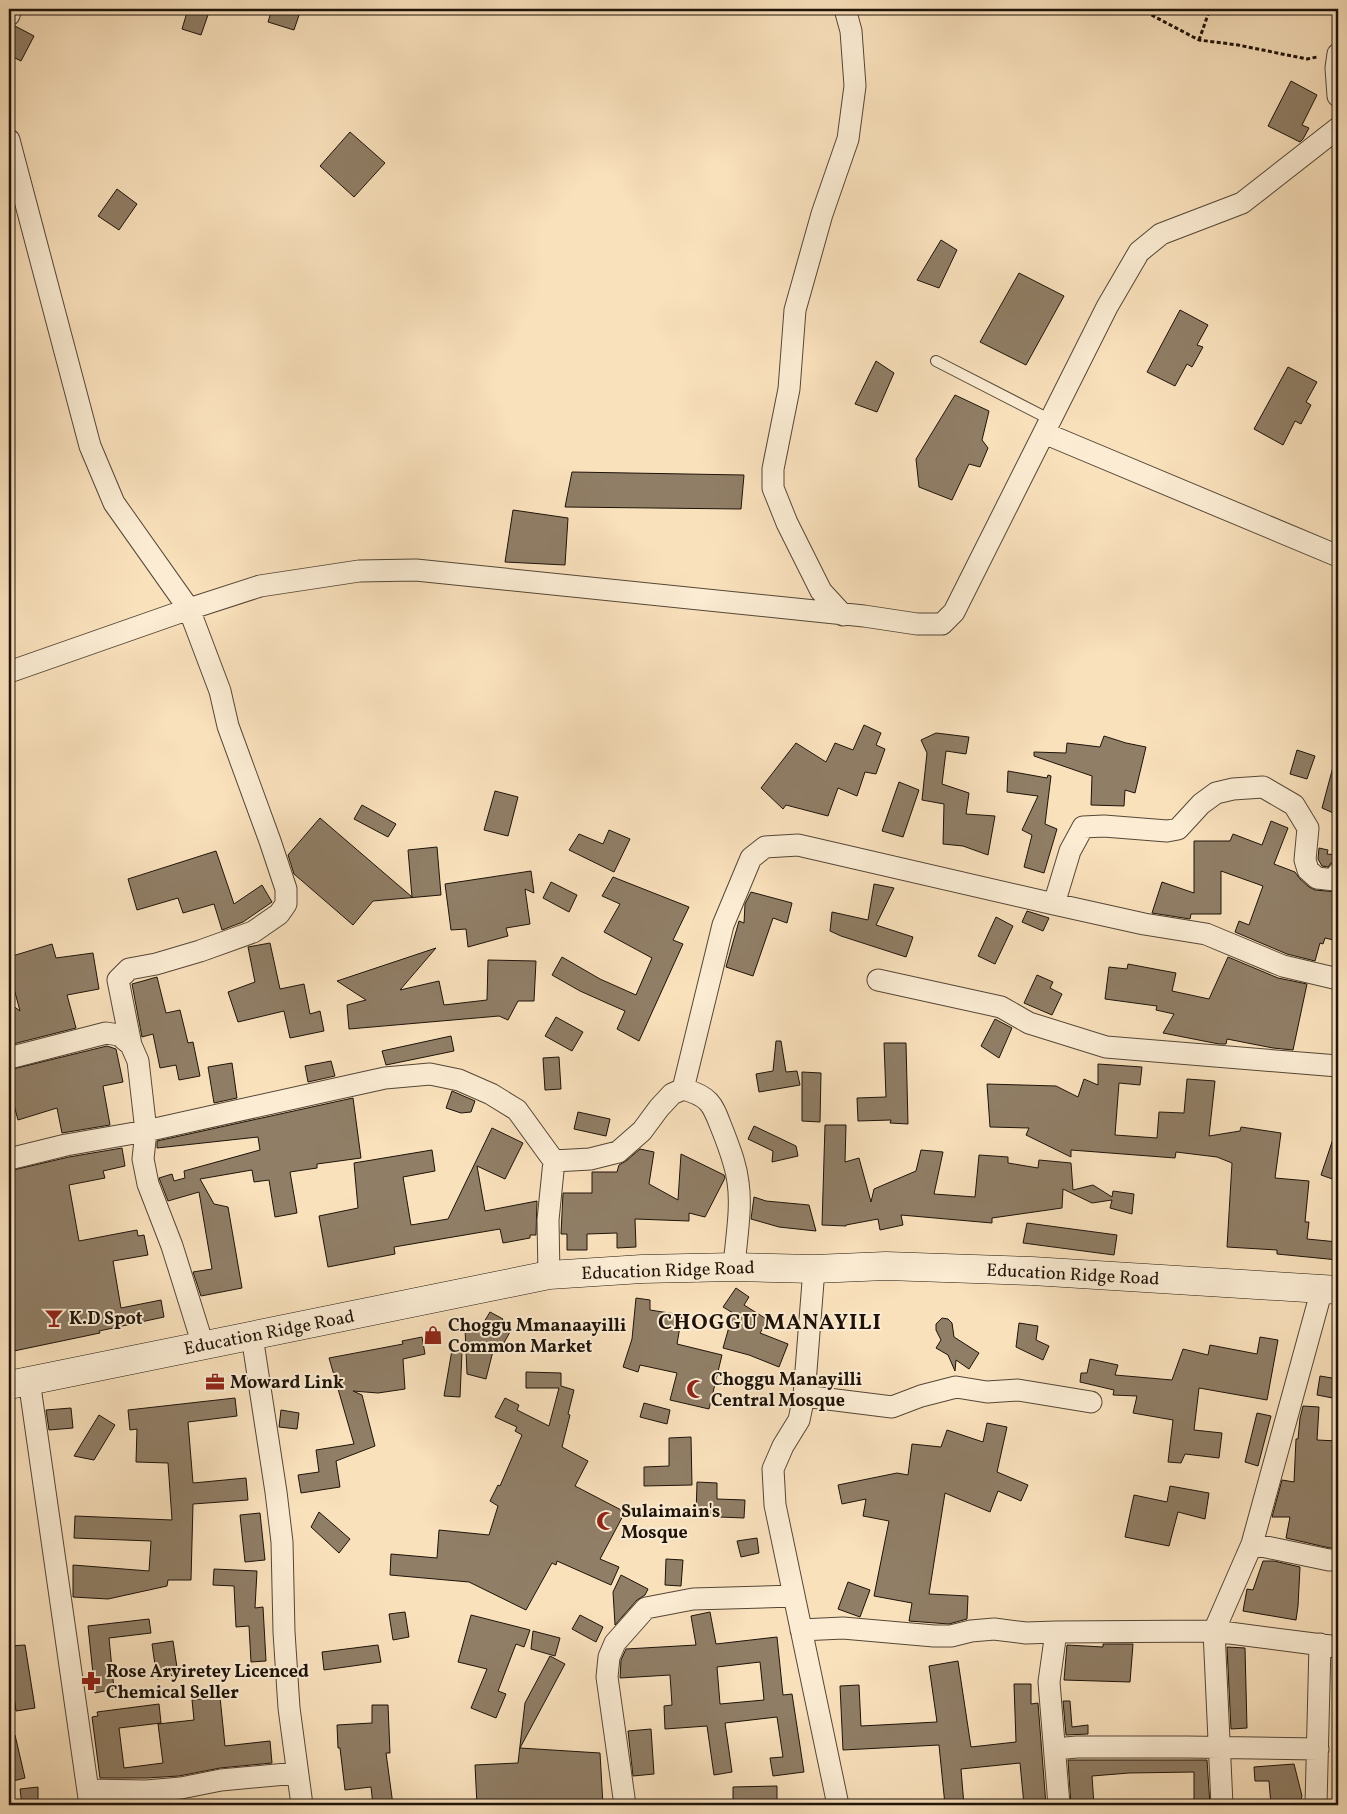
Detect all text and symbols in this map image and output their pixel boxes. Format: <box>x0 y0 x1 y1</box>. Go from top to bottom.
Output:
street label: Education Ridge Road <box>581 1256 755 1287</box>
street label: Education Ridge Road <box>986 1258 1160 1293</box>
street label: Education Ridge Road <box>182 1305 357 1362</box>
bar icon: K.D Spot <box>43 1307 65 1329</box>
place label: K.D Spot <box>69 1307 143 1332</box>
district label: CHOGGU MANAYILI <box>658 1308 882 1339</box>
place label: Choggu Mmanaayilli Common Market <box>448 1314 626 1360</box>
shop icon: Choggu Mmanaayilli Common Market <box>422 1324 444 1346</box>
place label: Choggu Manayilli Central Mosque <box>711 1368 862 1414</box>
office icon: Moward Link <box>204 1371 226 1393</box>
place label: Moward Link <box>230 1371 344 1396</box>
mosque icon: Choggu Manayilli Central Mosque <box>685 1378 707 1400</box>
place label: Sulaimain's Mosque <box>621 1500 720 1546</box>
mosque icon: Sulaimain's Mosque <box>595 1510 617 1532</box>
place label: Rose Aryiretey Licenced Chemical Seller <box>106 1660 309 1706</box>
pharmacy icon: Rose Aryiretey Licenced Chemical Seller <box>80 1670 102 1692</box>

